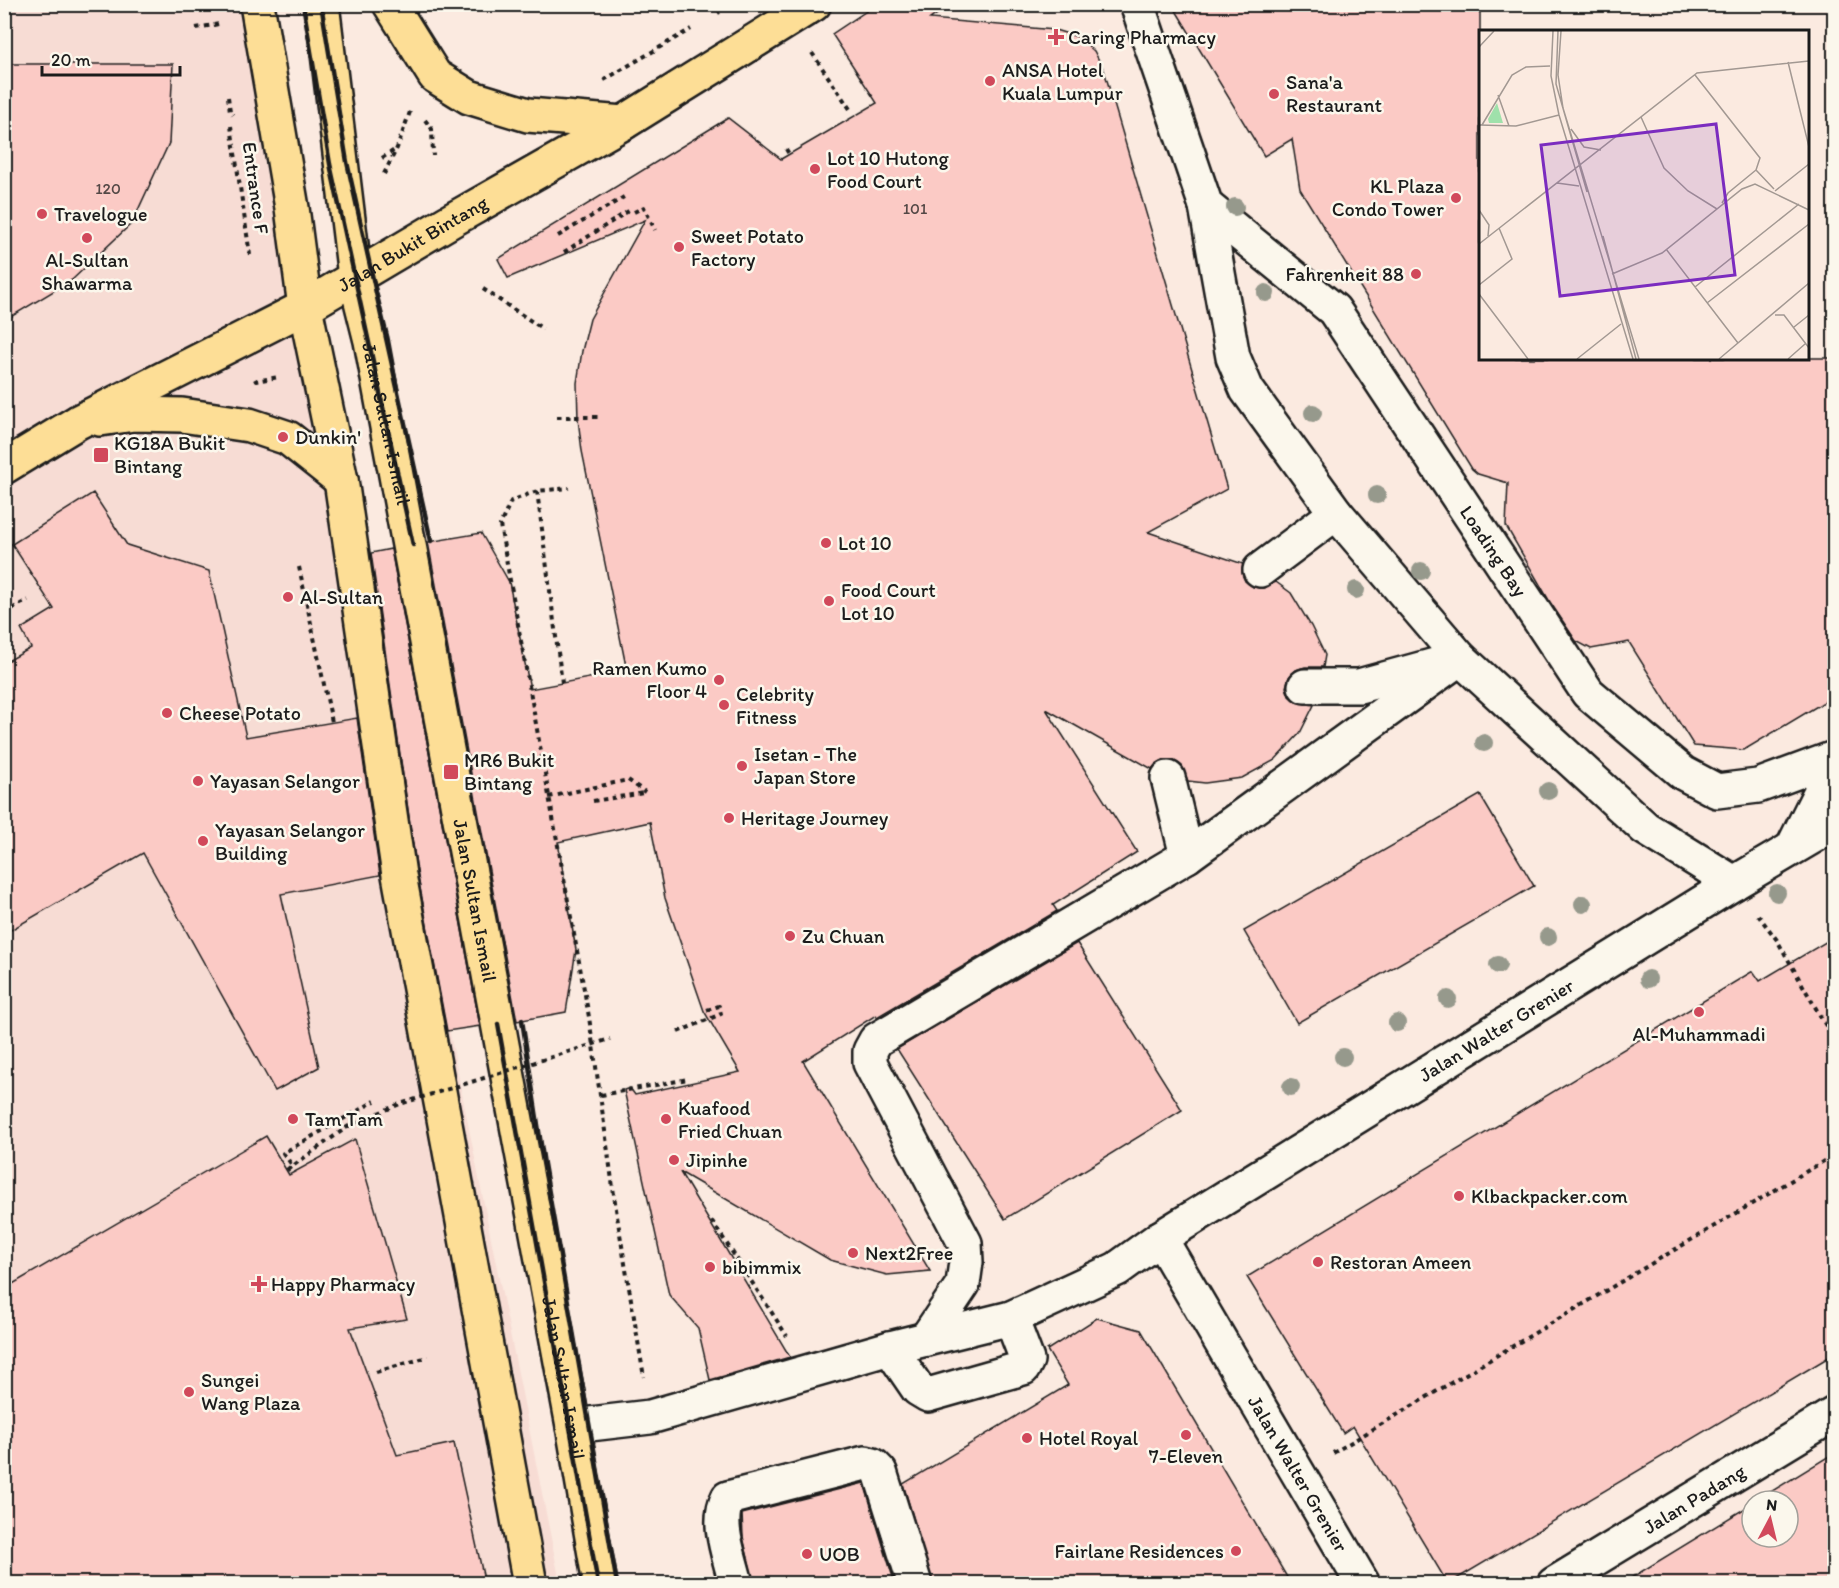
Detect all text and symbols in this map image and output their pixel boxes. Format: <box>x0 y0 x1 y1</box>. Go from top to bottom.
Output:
place label: Caring Pharmacy <box>1068 25 1216 49</box>
marker: Caring Pharmacy <box>1049 30 1063 44</box>
inset map <box>1479 30 1809 360</box>
scale bar <box>42 39 180 77</box>
text: 20 m <box>51 49 91 71</box>
place label: ANSA Hotel Kuala Lumpur <box>1002 58 1123 105</box>
place label: Sana'a Restaurant <box>1286 70 1382 117</box>
marker: ANSA Hotel Kuala Lumpur <box>983 74 997 88</box>
marker: Sana'a Restaurant <box>1267 87 1281 101</box>
street label: Entrance F <box>238 140 274 236</box>
place label: Lot 10 Hutong Food Court <box>827 146 950 193</box>
marker: Lot 10 Hutong Food Court <box>808 162 822 176</box>
place label: KL Plaza Condo Tower <box>1332 174 1444 221</box>
house number: 120 <box>95 179 121 198</box>
street label: Jalan Bukit Bintang <box>333 190 493 297</box>
marker: KL Plaza Condo Tower <box>1449 191 1463 205</box>
house number: 101 <box>903 199 928 218</box>
place label: Travelogue <box>54 202 148 226</box>
marker: Travelogue <box>35 207 49 221</box>
place label: Sweet Potato Factory <box>691 224 804 271</box>
marker: Al-Sultan Shawarma <box>80 231 94 245</box>
marker: Sweet Potato Factory <box>672 240 686 254</box>
place label: Al-Sultan Shawarma <box>41 248 133 295</box>
place label: Fahrenheit 88 <box>1285 262 1404 286</box>
marker: Fahrenheit 88 <box>1409 267 1423 281</box>
street label: Jalan Sultan Ismail <box>357 340 416 507</box>
place label: Dunkin' <box>295 425 361 449</box>
marker: Dunkin' <box>276 430 290 444</box>
place label: KG18A Bukit Bintang <box>114 431 226 478</box>
marker: KG18A Bukit Bintang <box>92 446 110 464</box>
street label: Loading Bay <box>1455 501 1533 602</box>
place label: Lot 10 <box>838 531 892 555</box>
marker: Lot 10 <box>819 536 833 550</box>
place label: Food Court Lot 10 <box>841 578 936 625</box>
place label: Al-Sultan <box>300 585 383 609</box>
marker: Al-Sultan <box>281 590 295 604</box>
marker: Food Court Lot 10 <box>822 594 836 608</box>
place label: Ramen Kumo Floor 4 <box>592 656 707 703</box>
marker: Ramen Kumo Floor 4 <box>712 673 726 687</box>
place label: Celebrity Fitness <box>736 682 814 729</box>
marker: Celebrity Fitness <box>717 698 731 712</box>
place label: Cheese Potato <box>179 701 301 725</box>
marker: Cheese Potato <box>160 706 174 720</box>
place label: Isetan - The Japan Store <box>754 742 857 789</box>
place label: MR6 Bukit Bintang <box>464 748 555 795</box>
marker: Isetan - The Japan Store <box>735 759 749 773</box>
marker: MR6 Bukit Bintang <box>442 763 460 781</box>
place label: Yayasan Selangor <box>210 769 360 793</box>
marker: Yayasan Selangor <box>191 774 205 788</box>
place label: Heritage Journey <box>741 806 889 830</box>
marker: Heritage Journey <box>722 811 736 825</box>
street label: Jalan Sultan Ismail <box>448 817 502 984</box>
place label: Yayasan Selangor Building <box>215 818 365 865</box>
marker: Yayasan Selangor Building <box>196 834 210 848</box>
place label: Zu Chuan <box>802 924 885 948</box>
marker: Zu Chuan <box>783 929 797 943</box>
street label: Jalan Walter Grenier <box>1414 973 1578 1087</box>
marker: Al-Muhammadi <box>1692 1005 1706 1019</box>
place label: Al-Muhammadi <box>1632 1022 1766 1046</box>
place label: Kuafood Fried Chuan <box>678 1096 782 1143</box>
place label: Tam Tam <box>305 1107 383 1131</box>
marker: Tam Tam <box>286 1112 300 1126</box>
marker: Kuafood Fried Chuan <box>659 1112 673 1126</box>
place label: Jipinhe <box>686 1148 748 1172</box>
marker: Jipinhe <box>667 1153 681 1167</box>
place label: Klbackpacker.com <box>1471 1184 1628 1208</box>
marker: Klbackpacker.com <box>1452 1189 1466 1203</box>
place label: Next2Free <box>865 1241 953 1265</box>
marker: Next2Free <box>846 1246 860 1260</box>
place label: Restoran Ameen <box>1330 1250 1471 1274</box>
place label: bibimmix <box>722 1255 802 1279</box>
marker: Restoran Ameen <box>1311 1255 1325 1269</box>
marker: bibimmix <box>703 1260 717 1274</box>
place label: Happy Pharmacy <box>271 1272 416 1296</box>
marker: Happy Pharmacy <box>252 1277 266 1291</box>
street label: Jalan Sultan Ismail <box>537 1295 591 1462</box>
place label: Sungei Wang Plaza <box>201 1368 301 1415</box>
marker: Sungei Wang Plaza <box>182 1385 196 1399</box>
street label: Jalan Walter Grenier <box>1243 1391 1354 1556</box>
place label: Hotel Royal <box>1039 1426 1139 1450</box>
marker: 7-Eleven <box>1179 1428 1193 1442</box>
marker: Hotel Royal <box>1020 1431 1034 1445</box>
place label: 7-Eleven <box>1149 1444 1223 1468</box>
street label: Jalan Padang <box>1639 1458 1750 1539</box>
north arrow <box>1740 1489 1800 1549</box>
text: N <box>1765 1495 1778 1515</box>
place label: Fairlane Residences <box>1055 1539 1224 1563</box>
place label: UOB <box>819 1542 860 1566</box>
marker: Fairlane Residences <box>1229 1544 1243 1558</box>
marker: UOB <box>800 1547 814 1561</box>

